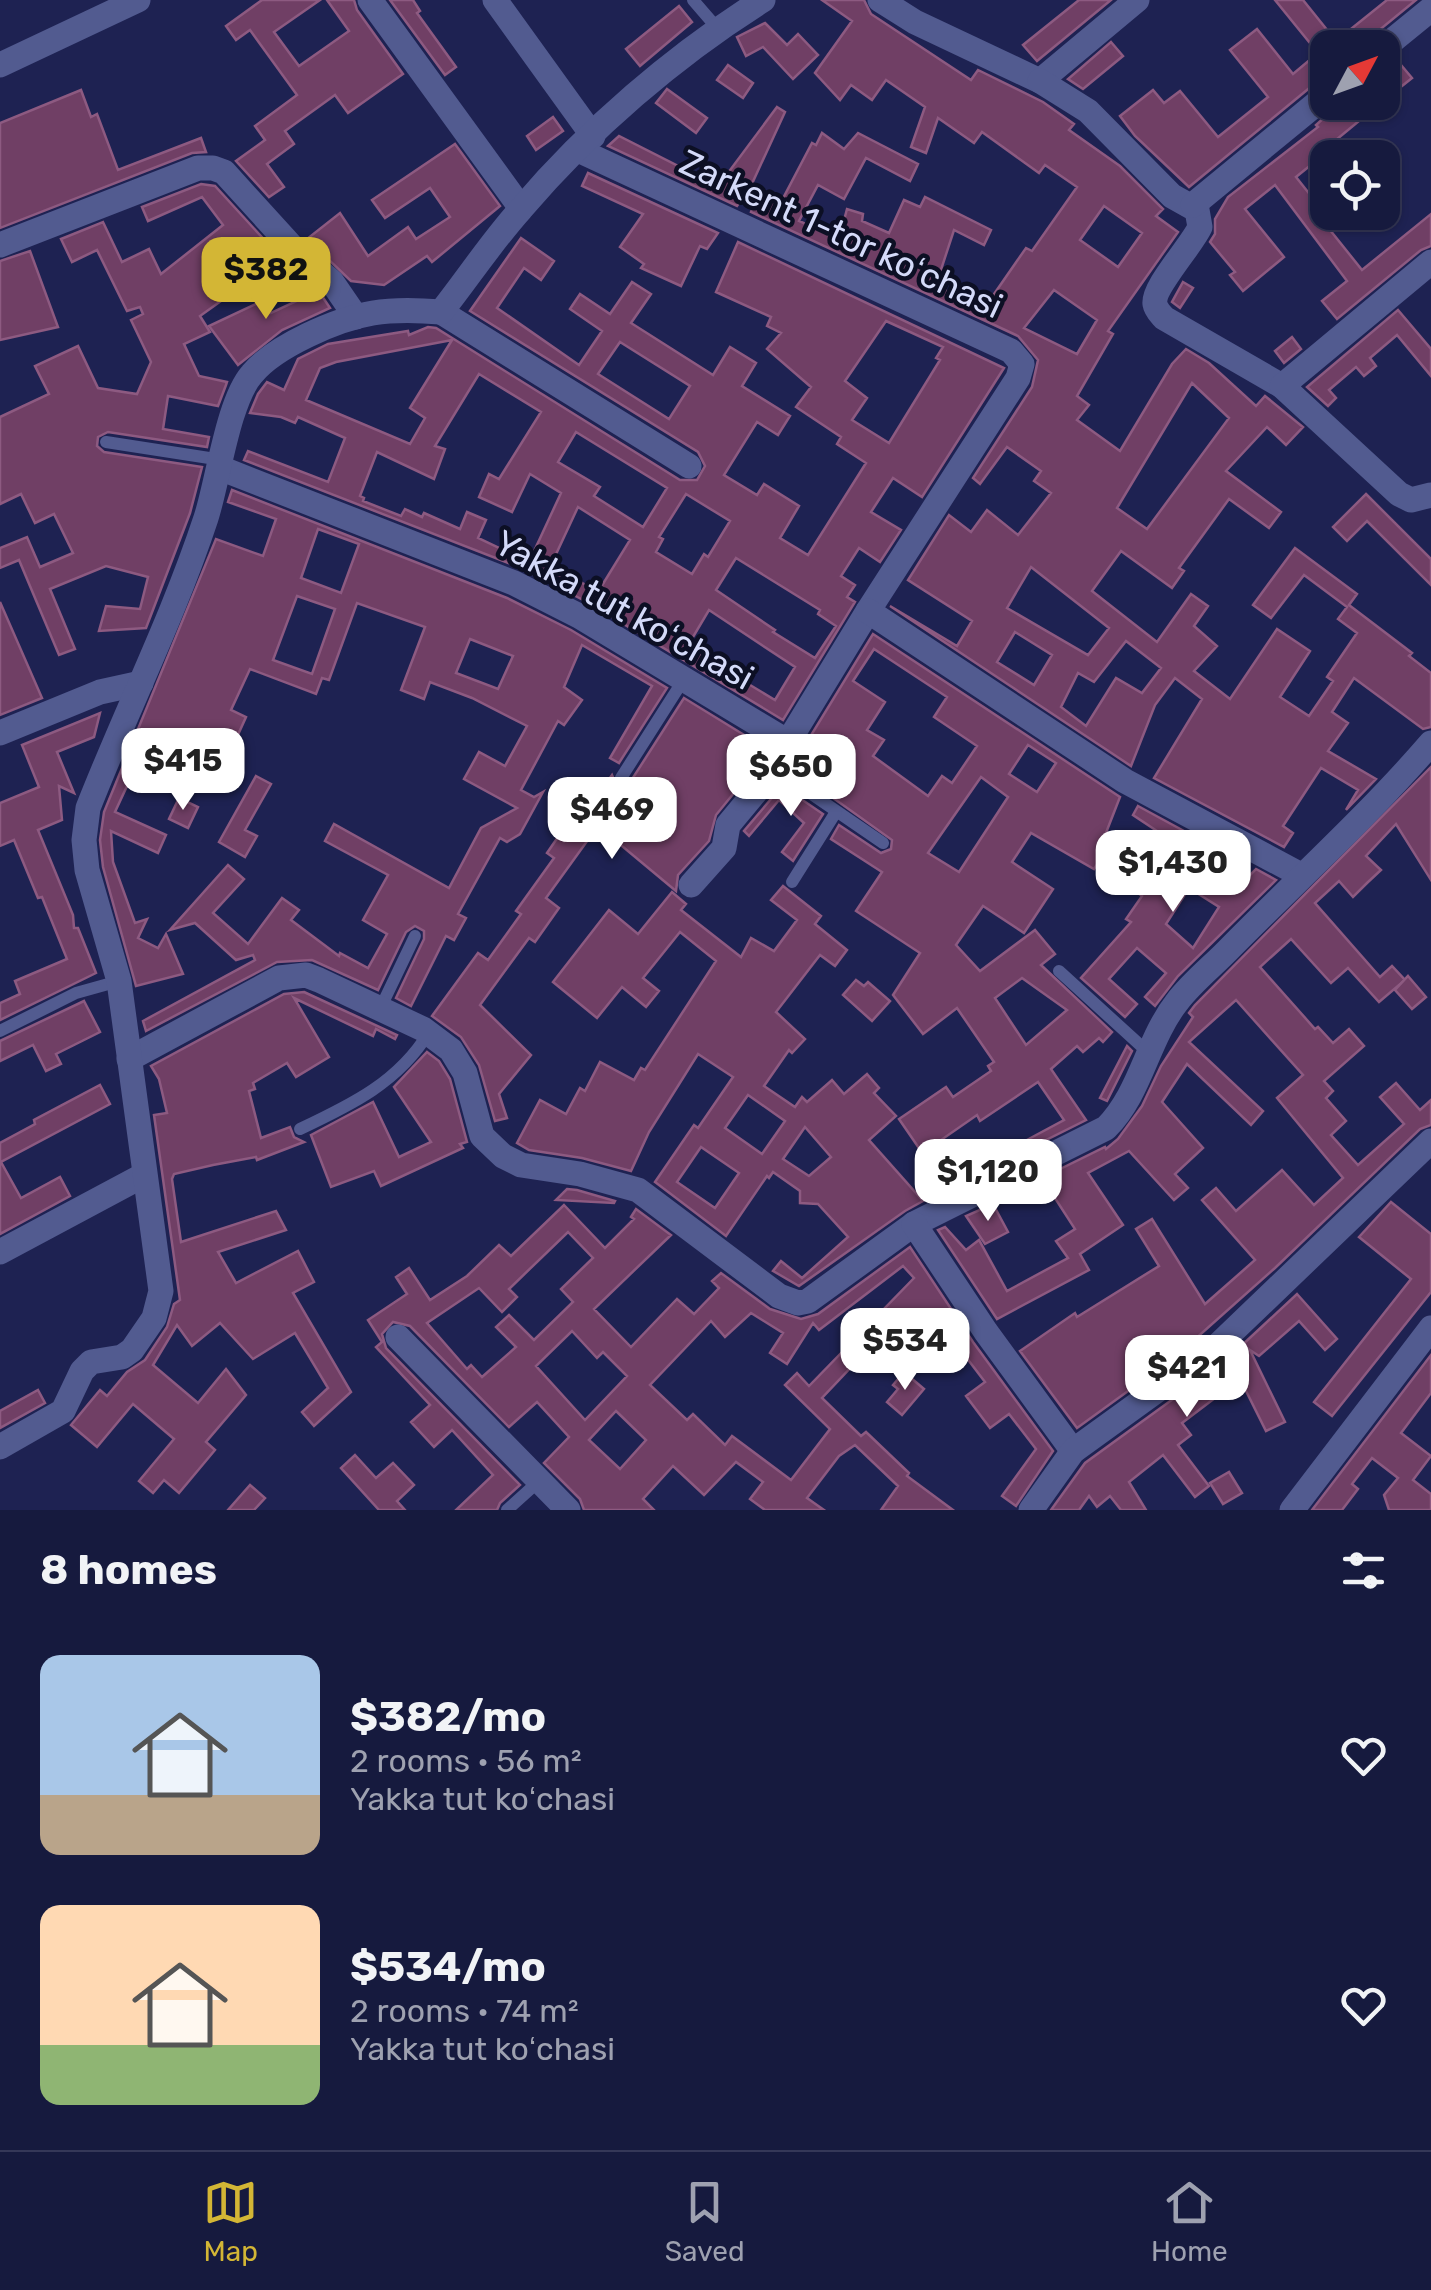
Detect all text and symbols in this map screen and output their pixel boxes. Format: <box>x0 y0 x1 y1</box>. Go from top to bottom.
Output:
north arrow <box>1310 30 1400 120</box>
map controls <box>1310 30 1400 230</box>
button: locate <box>1310 140 1400 230</box>
street label: Zarkent 1-tor koʻchasi <box>673 141 1009 327</box>
pin: $382 <box>207 237 325 322</box>
text: $382 <box>224 250 308 288</box>
street label: Yakka tut koʻchasi <box>487 521 761 699</box>
pin: $415 <box>124 728 242 813</box>
pin: $650 <box>732 734 850 819</box>
text: $415 <box>143 741 223 779</box>
text: $650 <box>749 747 833 785</box>
pin: $469 <box>553 777 671 862</box>
text: $469 <box>570 790 654 828</box>
pin: $1,430 <box>1092 830 1254 915</box>
text: $1,430 <box>1118 843 1228 881</box>
pin: $1,120 <box>907 1139 1069 1224</box>
text: $1,120 <box>937 1152 1039 1190</box>
pin: $534 <box>846 1308 964 1393</box>
text: $534 <box>863 1321 948 1359</box>
pin: $421 <box>1128 1335 1246 1420</box>
text: $421 <box>1147 1348 1227 1386</box>
icon: filters <box>1336 1543 1391 1598</box>
text: 8 homes <box>40 1545 217 1595</box>
text: $382/mo <box>350 1692 546 1742</box>
icon: home <box>120 1695 240 1815</box>
icon: heart <box>1336 1728 1391 1783</box>
text: 2 rooms · 56 m² <box>350 1742 582 1780</box>
text: Yakka tut koʻchasi <box>350 1780 615 1818</box>
text: $534/mo <box>350 1942 546 1992</box>
icon: home <box>120 1945 240 2065</box>
icon: heart <box>1336 1978 1391 2033</box>
text: 2 rooms · 74 m² <box>350 1992 579 2030</box>
text: Yakka tut koʻchasi <box>350 2030 615 2068</box>
tab: Map <box>203 2175 258 2268</box>
tab: Saved <box>665 2175 745 2268</box>
tab: Home <box>1151 2175 1228 2268</box>

